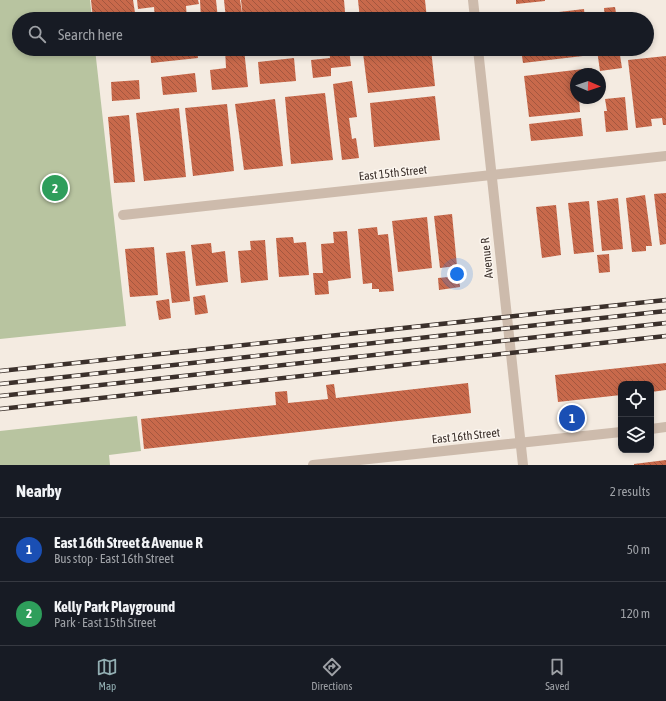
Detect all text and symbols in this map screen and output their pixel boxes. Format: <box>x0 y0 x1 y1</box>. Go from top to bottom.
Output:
search box <box>12 12 654 56</box>
icon: search <box>26 23 48 45</box>
text: Search here <box>58 26 123 43</box>
north arrow <box>570 68 606 104</box>
street label: East 15th Street <box>358 162 428 184</box>
pin: 2 <box>42 173 68 203</box>
street label: Avenue R <box>478 237 496 279</box>
your location <box>447 264 467 284</box>
map controls <box>618 381 654 453</box>
button: locate <box>618 381 654 417</box>
pin: 1 <box>559 403 585 433</box>
button: layers <box>618 417 654 453</box>
street label: East 16th Street <box>431 425 501 447</box>
text: Nearby <box>16 481 62 501</box>
text: 2 results <box>610 484 650 499</box>
text: East 16th Street & Avenue R <box>54 534 203 551</box>
text: 1 <box>26 542 32 557</box>
text: 50 m <box>627 542 650 557</box>
text: Bus stop · East 16th Street <box>54 551 174 566</box>
text: Kelly Park Playground <box>54 598 175 615</box>
text: 2 <box>26 606 32 621</box>
text: 120 m <box>621 606 650 621</box>
text: Park · East 15th Street <box>54 615 156 630</box>
tab: Map <box>96 656 118 692</box>
tab: Directions <box>311 656 352 692</box>
tab: Saved <box>545 656 570 692</box>

